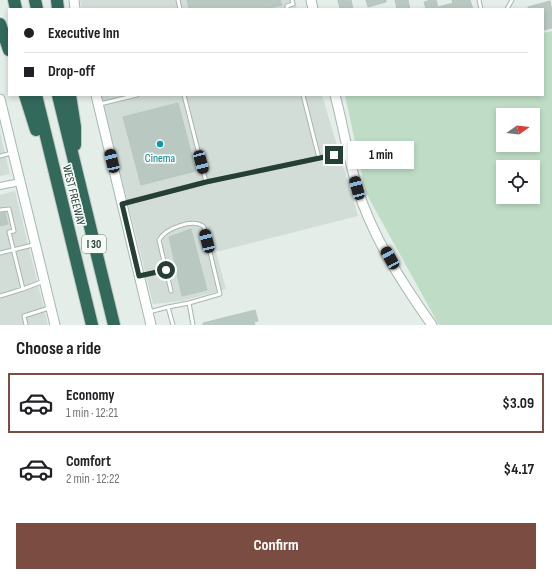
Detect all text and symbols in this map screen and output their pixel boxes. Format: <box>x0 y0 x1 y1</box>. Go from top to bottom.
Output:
text: Executive Inn <box>48 24 119 43</box>
text: Drop-off <box>48 62 95 81</box>
north arrow <box>496 108 540 152</box>
map controls <box>496 108 540 204</box>
marker: Cinema <box>155 139 165 149</box>
callout: 1 min <box>348 141 414 169</box>
route end <box>325 146 343 164</box>
text: 1 min <box>369 147 393 163</box>
car <box>103 148 121 174</box>
car <box>192 149 210 175</box>
place label: Cinema <box>145 151 176 166</box>
button: locate <box>496 160 540 204</box>
street label: WEST FREEWAY <box>59 163 88 227</box>
car <box>348 175 366 201</box>
car <box>198 228 216 254</box>
road number: I 30 <box>82 235 106 253</box>
car <box>379 245 401 271</box>
route start <box>157 261 175 279</box>
text: Choose a ride <box>16 338 101 359</box>
icon: car <box>18 385 54 421</box>
text: Economy <box>66 386 115 405</box>
text: $3.09 <box>502 394 534 413</box>
text: 1 min · 12:21 <box>66 405 118 421</box>
icon: car <box>18 451 54 487</box>
text: Comfort <box>66 452 111 471</box>
text: $4.17 <box>503 460 534 479</box>
text: 2 min · 12:22 <box>66 471 120 487</box>
button: Confirm <box>16 523 536 569</box>

